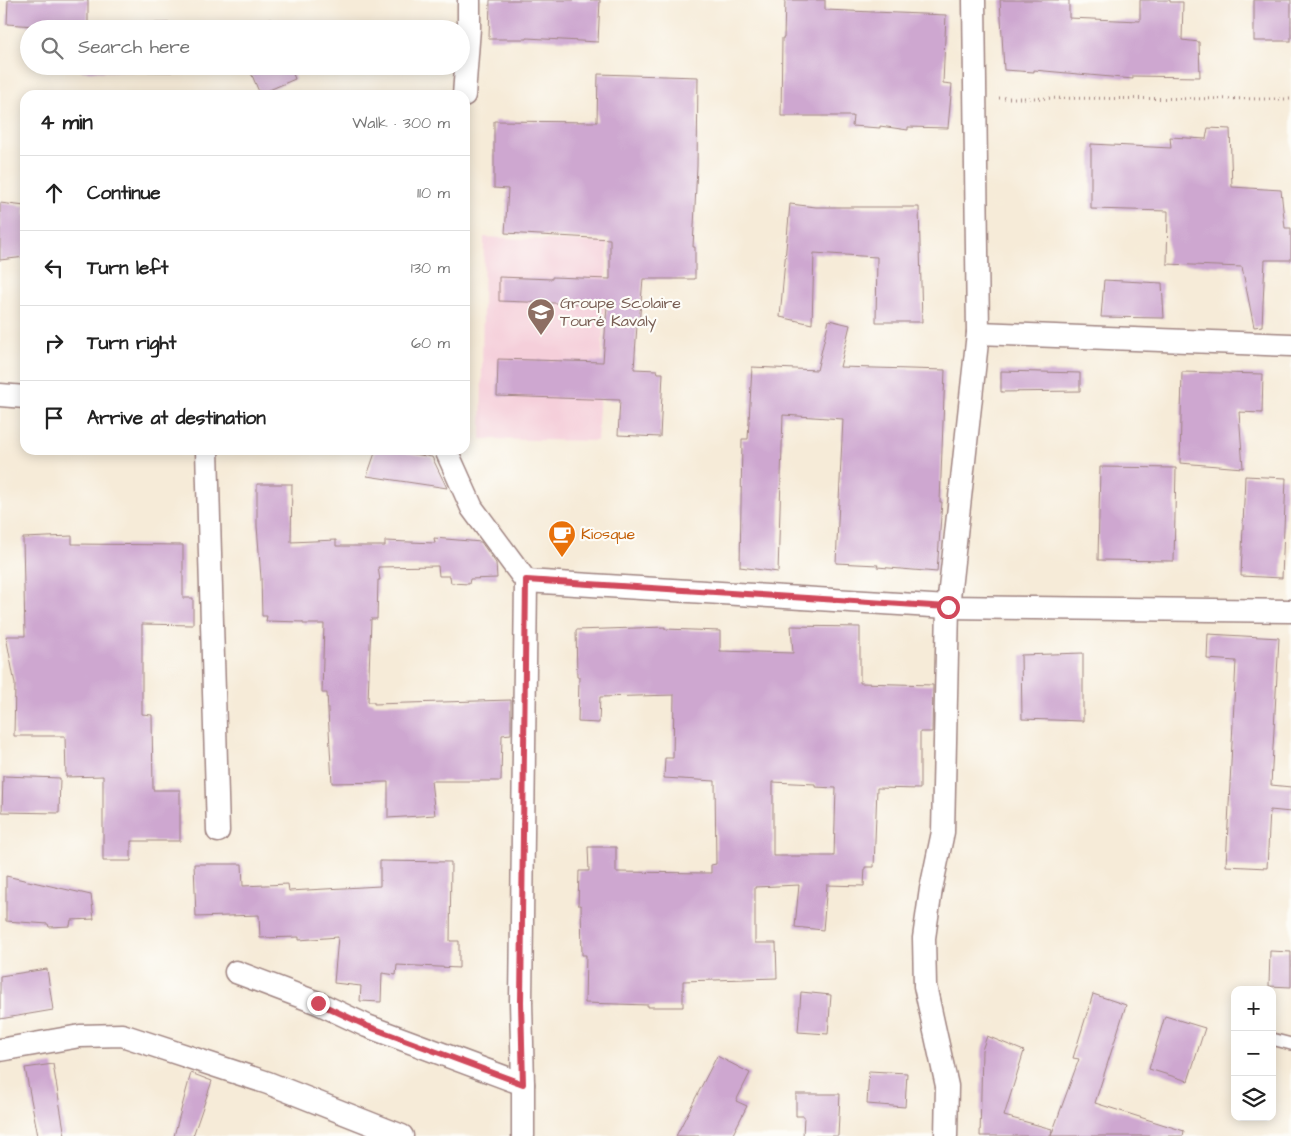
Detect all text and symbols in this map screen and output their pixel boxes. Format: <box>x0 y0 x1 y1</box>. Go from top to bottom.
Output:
search box <box>20 20 470 75</box>
icon: search <box>38 34 66 62</box>
text: Search here <box>78 34 190 61</box>
text: 4 min <box>40 108 93 137</box>
text: Walk · 300 m <box>352 112 450 134</box>
icon: ahead <box>40 179 68 207</box>
text: Continue <box>87 180 161 207</box>
text: 110 m <box>417 182 450 204</box>
icon: left <box>40 254 68 282</box>
text: Turn left <box>87 255 168 282</box>
text: 130 m <box>411 257 450 279</box>
place label: Groupe Scolaire Touré Kavaly <box>560 292 681 333</box>
school or university icon: Groupe Scolaire Touré Kavaly <box>526 297 556 336</box>
icon: right <box>40 329 68 357</box>
text: Turn right <box>87 330 176 357</box>
text: 60 m <box>411 332 450 354</box>
icon: arrive <box>40 404 68 432</box>
text: Arrive at destination <box>87 405 266 432</box>
cafe icon: Kiosque <box>547 519 577 558</box>
place label: Kiosque <box>581 523 635 545</box>
route start <box>937 596 960 619</box>
map controls <box>1231 986 1276 1121</box>
button: + <box>1231 986 1276 1031</box>
route end <box>307 992 330 1015</box>
button: − <box>1231 1031 1276 1076</box>
button: layers <box>1231 1076 1276 1121</box>

